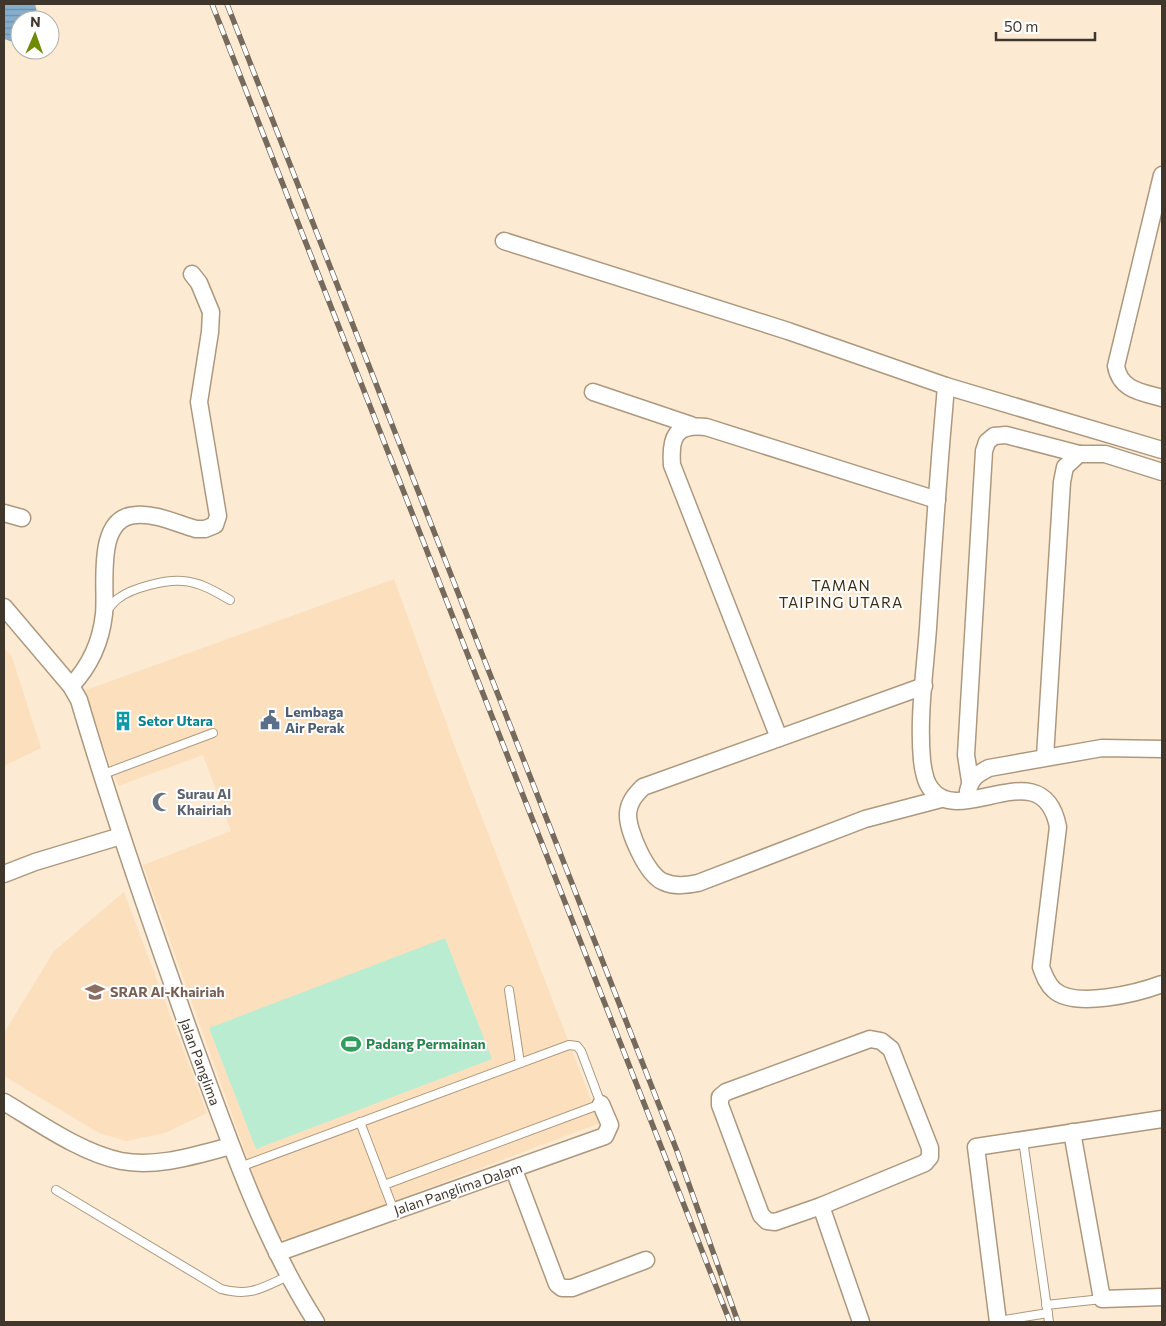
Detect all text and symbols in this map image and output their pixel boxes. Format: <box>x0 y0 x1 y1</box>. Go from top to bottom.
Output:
north arrow <box>10 10 60 60</box>
scale bar <box>996 10 1095 42</box>
text: N <box>30 13 41 30</box>
text: 50 m <box>1004 17 1038 35</box>
district label: TAMAN TAIPING UTARA <box>779 576 903 611</box>
place label: Lembaga Air Perak <box>285 703 345 736</box>
public building icon: Lembaga Air Perak <box>259 709 281 731</box>
building icon: Setor Utara <box>112 710 134 732</box>
place label: Setor Utara <box>138 712 213 729</box>
place label: Surau Al Khairiah <box>177 785 231 818</box>
mosque icon: Surau Al Khairiah <box>151 791 173 813</box>
school or university icon: SRAR Al-Khairiah <box>84 981 106 1003</box>
place label: SRAR Al-Khairiah <box>110 983 225 1000</box>
street label: Jalan Panglima <box>177 1016 224 1108</box>
sports icon: Padang Permainan <box>340 1033 362 1055</box>
place label: Padang Permainan <box>366 1035 486 1052</box>
street label: Jalan Panglima Dalam <box>391 1159 524 1219</box>

